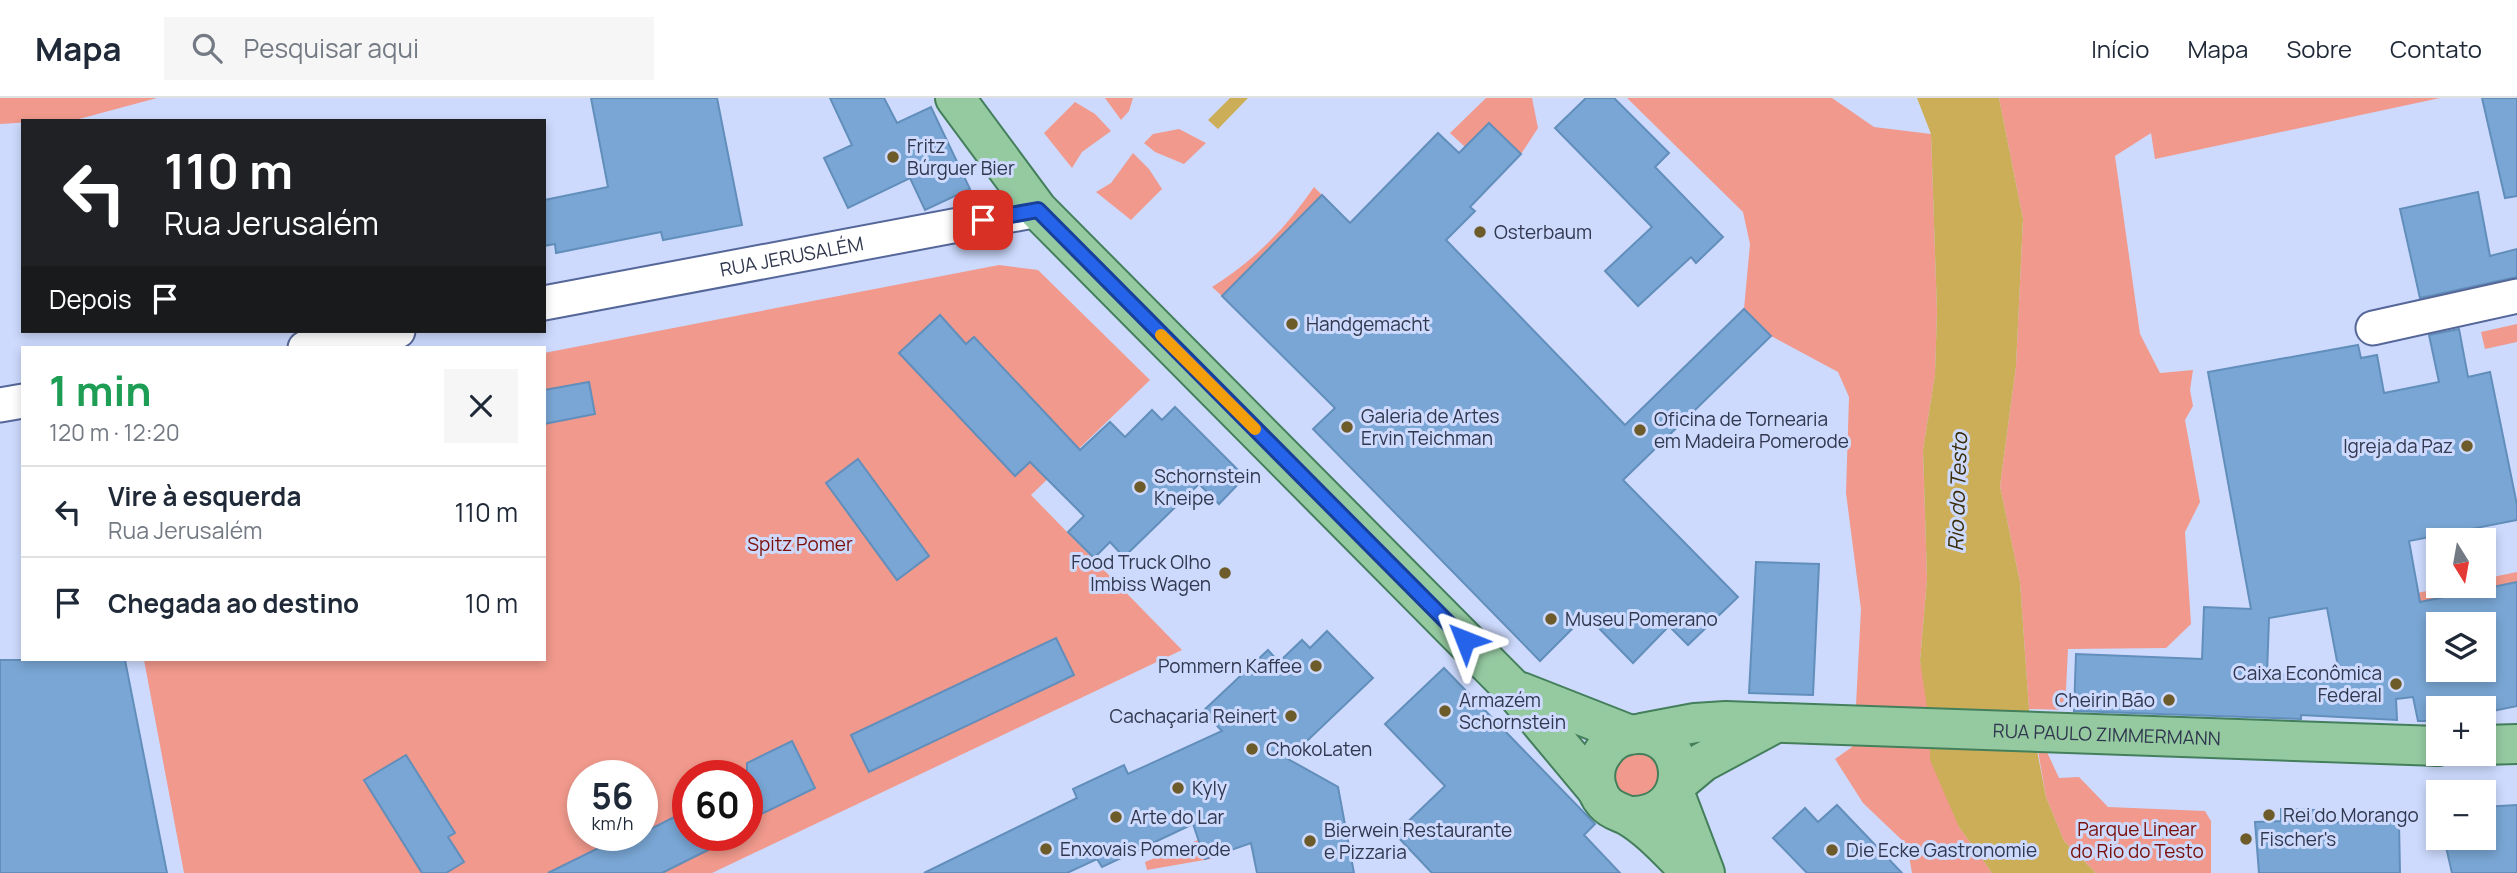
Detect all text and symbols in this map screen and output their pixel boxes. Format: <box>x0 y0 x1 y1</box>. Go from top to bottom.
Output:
search box <box>164 17 654 80</box>
text: Mapa <box>35 26 122 71</box>
icon: search <box>188 29 226 67</box>
text: Pesquisar aqui <box>244 30 419 66</box>
text: Início <box>2091 32 2149 65</box>
text: Mapa <box>2187 32 2248 65</box>
text: Sobre <box>2286 32 2352 65</box>
text: Contato <box>2390 32 2482 65</box>
place label: Fritz Búrguer Bier <box>907 133 1015 181</box>
text: 110 m <box>164 137 293 204</box>
icon: left <box>49 147 140 238</box>
marker: Fritz Búrguer Bier <box>885 149 901 165</box>
pin <box>953 190 1013 250</box>
text: Rua Jerusalém <box>164 201 379 245</box>
icon: arrive <box>964 201 1002 239</box>
place label: Osterbaum <box>1494 219 1592 245</box>
marker: Osterbaum <box>1472 224 1488 240</box>
street label: RUA JERUSALÉM <box>718 230 865 283</box>
icon: arrive <box>146 280 184 318</box>
text: Depois <box>49 281 132 317</box>
place label: Handgemacht <box>1306 311 1430 337</box>
marker: Handgemacht <box>1284 316 1300 332</box>
text: 1 min <box>49 361 152 419</box>
button: close <box>444 369 518 443</box>
place label: Galeria de Artes Ervin Teichman <box>1361 403 1500 451</box>
place label: Oficina de Tornearia em Madeira Pomerode <box>1654 406 1849 454</box>
text: 120 m · 12:20 <box>49 416 180 448</box>
marker: Galeria de Artes Ervin Teichman <box>1339 419 1355 435</box>
marker: Oficina de Tornearia em Madeira Pomerode <box>1632 422 1648 438</box>
water label: Rio do Testo <box>1941 431 1973 552</box>
place label: Igreja da Paz <box>2343 433 2453 459</box>
marker: Igreja da Paz <box>2459 438 2475 454</box>
place label: Schornstein Kneipe <box>1154 463 1261 511</box>
text: Vire à esquerda <box>108 478 301 514</box>
marker: Schornstein Kneipe <box>1132 479 1148 495</box>
icon: left <box>49 493 87 531</box>
text: 110 m <box>455 494 518 530</box>
text: Rua Jerusalém <box>108 514 262 546</box>
north arrow <box>2426 528 2496 598</box>
map controls <box>2426 528 2496 850</box>
park label: Spitz Pomer <box>747 531 853 557</box>
place label: Food Truck Olho Imbiss Wagen <box>1071 549 1211 597</box>
marker: Food Truck Olho Imbiss Wagen <box>1217 565 1233 581</box>
icon: arrive <box>49 584 87 622</box>
text: Chegada ao destino <box>108 585 359 621</box>
text: 10 m <box>465 585 518 621</box>
position arrow <box>1428 603 1502 677</box>
place label: Museu Pomerano <box>1565 606 1718 632</box>
marker: Museu Pomerano <box>1543 611 1559 627</box>
button: layers <box>2426 612 2496 682</box>
place label: Pommern Kaffee <box>1158 653 1302 679</box>
marker: Pommern Kaffee <box>1308 658 1324 674</box>
place label: Caixa Econômica Federal <box>2233 660 2382 708</box>
marker: Caixa Econômica Federal <box>2388 676 2404 692</box>
place label: Armazém Schornstein <box>1459 687 1566 735</box>
place label: Cheirin Bão <box>2055 687 2155 713</box>
marker: Cheirin Bão <box>2161 692 2177 708</box>
button: + <box>2426 696 2496 766</box>
place label: Cachaçaria Reinert <box>1110 703 1277 729</box>
marker: Armazém Schornstein <box>1437 703 1453 719</box>
marker: Cachaçaria Reinert <box>1283 708 1299 724</box>
street label: RUA PAULO ZIMMERMANN <box>1992 717 2221 751</box>
place label: ChokoLaten <box>1266 736 1372 762</box>
marker: ChokoLaten <box>1244 741 1260 757</box>
speed limit sign: 60 <box>672 760 763 851</box>
text: 56 <box>591 772 634 820</box>
place label: Kyly <box>1192 775 1227 801</box>
marker: Kyly <box>1170 780 1186 796</box>
button: − <box>2426 780 2496 850</box>
place label: Rei do Morango <box>2283 802 2419 828</box>
place label: Arte do Lar <box>1130 804 1225 830</box>
marker: Rei do Morango <box>2261 807 2277 823</box>
marker: Arte do Lar <box>1108 809 1124 825</box>
text: km/h <box>592 811 633 835</box>
park label: Parque Linear do Rio do Testo <box>2070 816 2204 864</box>
place label: Bierwein Restaurante e Pizzaria <box>1324 817 1512 865</box>
place label: Fischer's <box>2260 826 2336 852</box>
marker: Fischer's <box>2238 831 2254 847</box>
marker: Bierwein Restaurante e Pizzaria <box>1302 833 1318 849</box>
place label: Enxovais Pomerode <box>1060 836 1231 862</box>
place label: Die Ecke Gastronomie <box>1846 837 2037 863</box>
marker: Enxovais Pomerode <box>1038 841 1054 857</box>
marker: Die Ecke Gastronomie <box>1824 842 1840 858</box>

